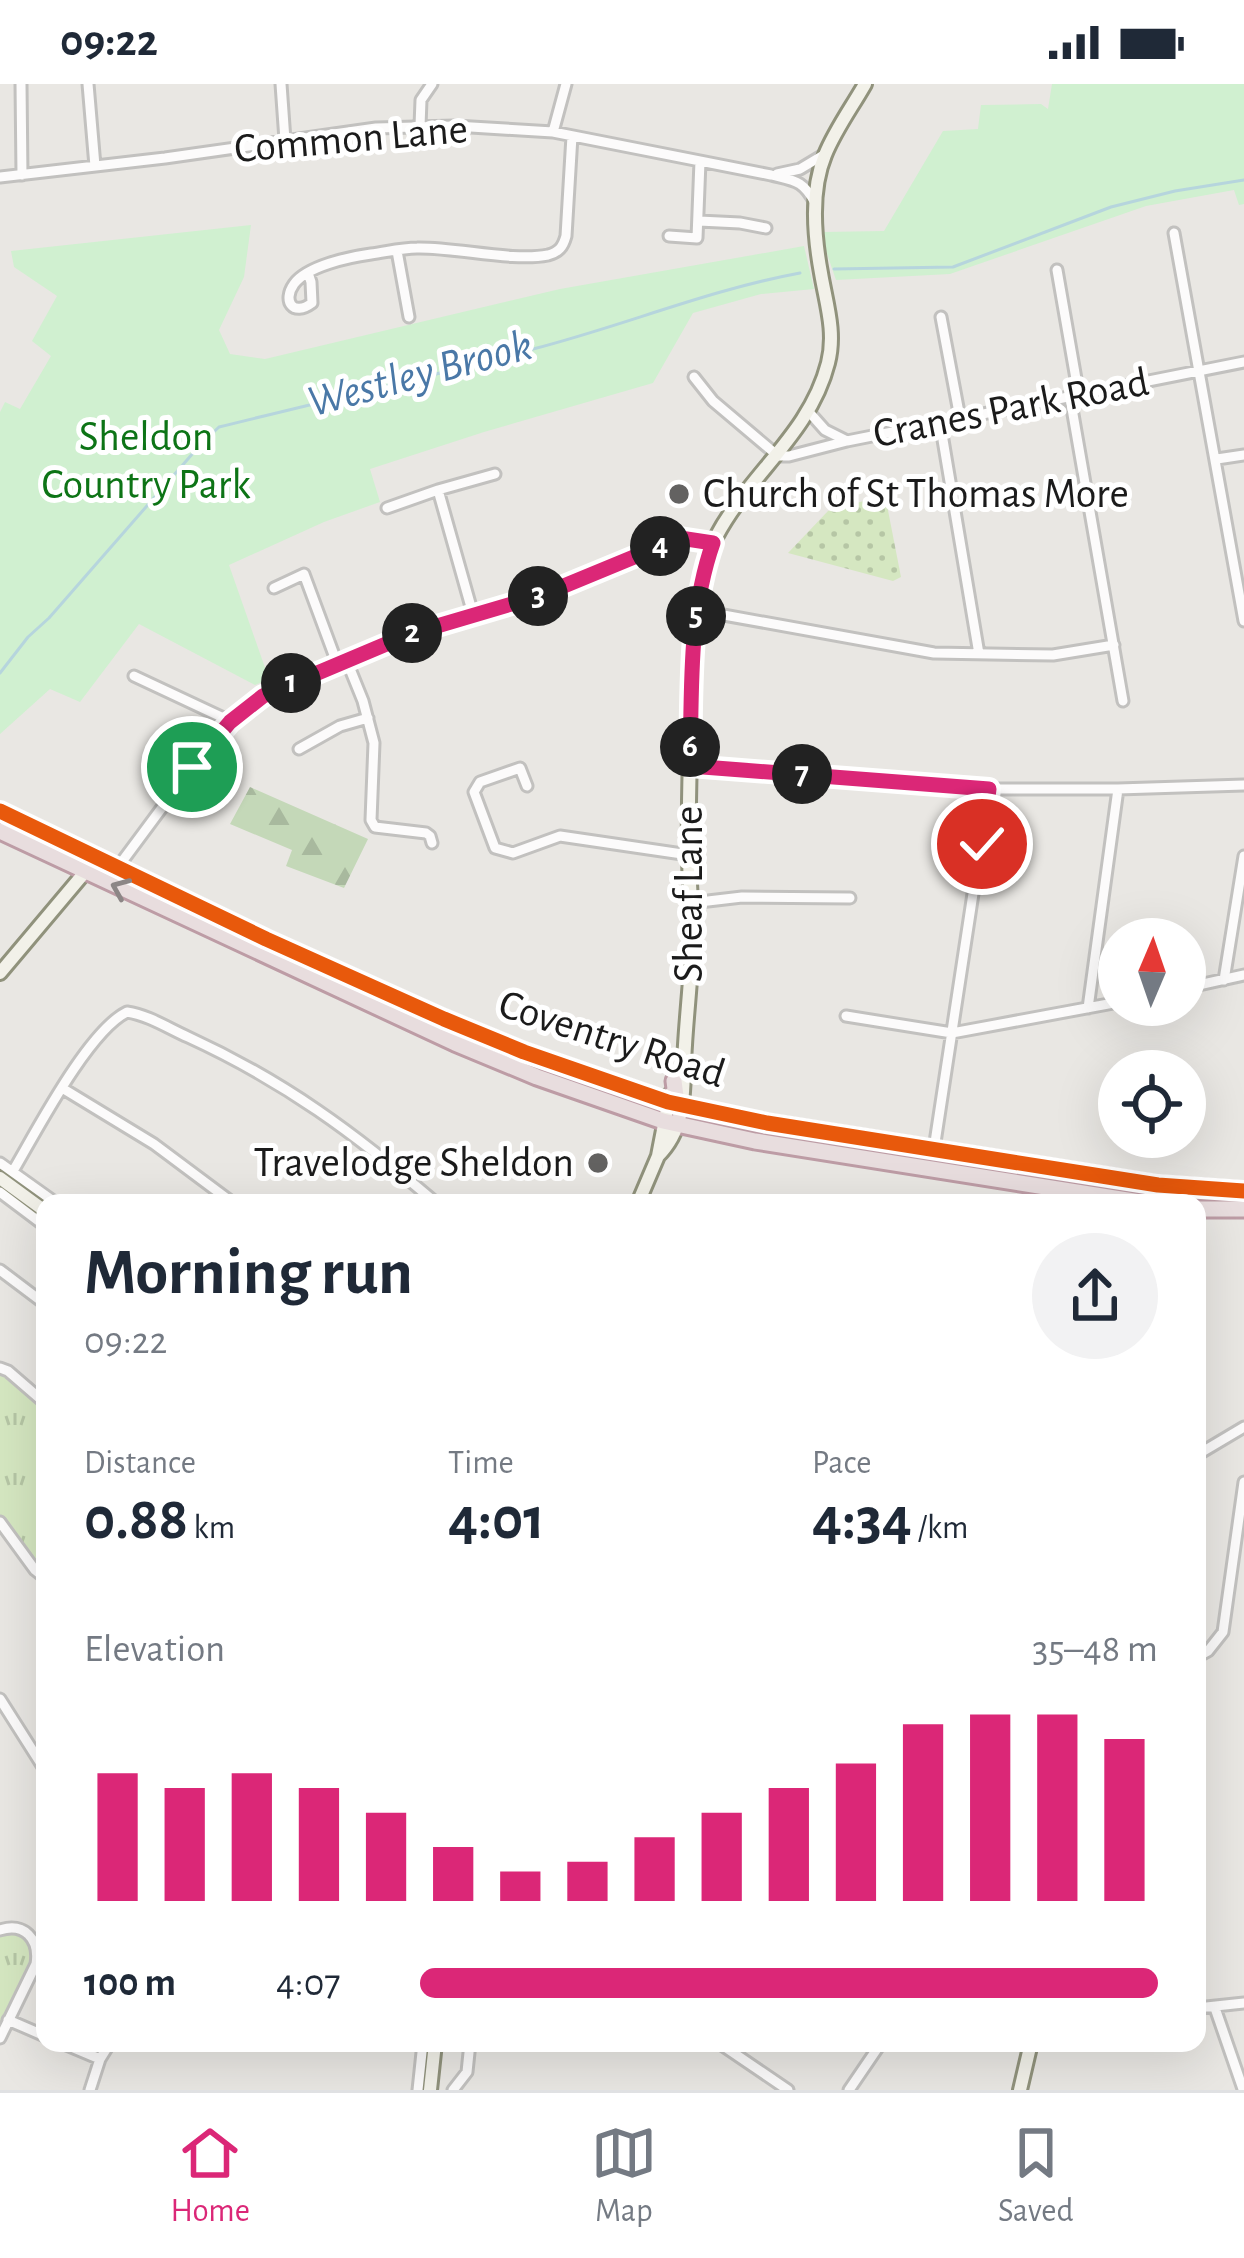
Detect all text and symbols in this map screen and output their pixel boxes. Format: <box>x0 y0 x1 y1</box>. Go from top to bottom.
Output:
text: 09:22 <box>60 19 158 64</box>
street label: Common Lane <box>232 108 470 170</box>
water label: Westley Brook <box>303 322 537 426</box>
street label: Cranes Park Road <box>870 361 1152 455</box>
park label: Sheldon Country Park <box>41 416 251 506</box>
place label: Church of St Thomas More <box>703 473 1129 515</box>
marker: Church of St Thomas More <box>666 481 692 507</box>
pin: 4 <box>630 516 690 576</box>
text: 4 <box>652 529 668 562</box>
pin: 3 <box>508 566 568 626</box>
text: 3 <box>531 579 545 612</box>
pin: 5 <box>666 586 726 646</box>
text: 5 <box>689 599 703 632</box>
pin: 2 <box>382 603 442 663</box>
text: 2 <box>404 616 420 649</box>
pin: 1 <box>261 653 321 713</box>
text: 1 <box>285 666 297 699</box>
pin <box>141 716 243 818</box>
pin: 6 <box>660 717 720 777</box>
text: 6 <box>682 730 698 763</box>
icon: arrive <box>159 734 225 800</box>
pin: 7 <box>772 744 832 804</box>
text: 7 <box>795 757 809 790</box>
pin <box>931 793 1033 895</box>
street label: Sheaf Lane <box>668 806 710 982</box>
icon: check <box>949 811 1015 877</box>
one-way arrow <box>111 878 132 902</box>
north arrow <box>1098 918 1206 1026</box>
map controls <box>1098 918 1206 1158</box>
street label: Coventry Road <box>494 983 730 1095</box>
button: locate <box>1098 1050 1206 1158</box>
place label: Travelodge Sheldon <box>253 1142 574 1184</box>
marker: Travelodge Sheldon <box>585 1150 611 1176</box>
button: share <box>1032 1233 1158 1359</box>
text: Morning run <box>84 1240 413 1306</box>
text: 09:22 <box>84 1322 167 1361</box>
text: Distance <box>84 1447 196 1480</box>
text: Time <box>448 1447 514 1480</box>
text: Pace <box>812 1447 871 1480</box>
text: 0.88 <box>84 1490 188 1550</box>
text: 4:01 <box>448 1490 545 1550</box>
text: 4:34 <box>812 1490 912 1550</box>
text: km <box>188 1512 235 1545</box>
text: /km <box>912 1512 968 1545</box>
text: Elevation <box>84 1630 225 1669</box>
text: 35–48 m <box>1032 1630 1158 1669</box>
text: 100 m <box>84 1964 176 2003</box>
text: 4:07 <box>276 1964 341 2003</box>
tab: Home <box>171 2120 250 2232</box>
tab: Map <box>591 2120 657 2232</box>
tab: Saved <box>998 2120 1073 2232</box>

